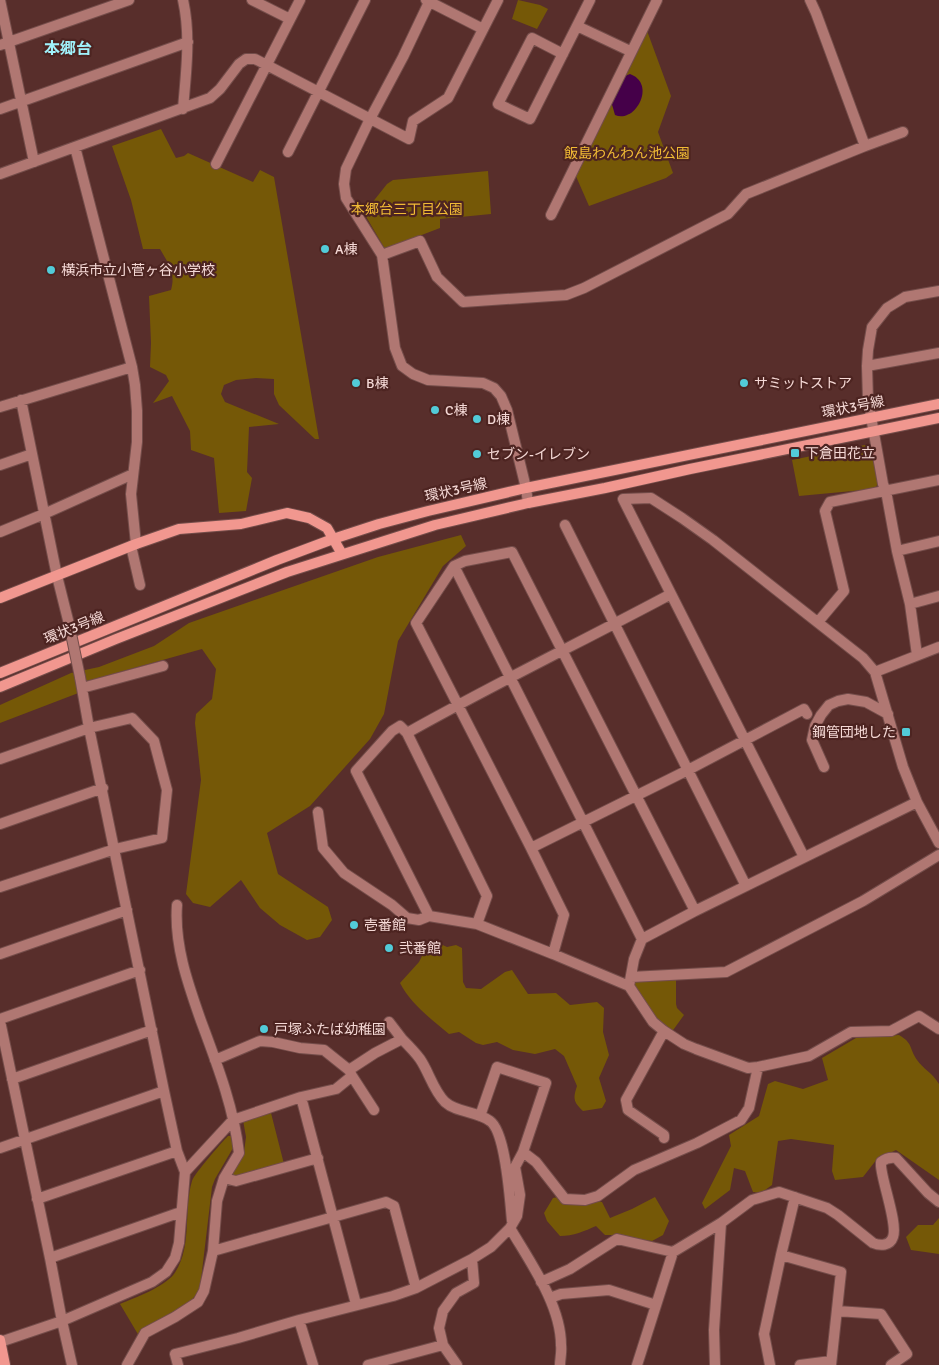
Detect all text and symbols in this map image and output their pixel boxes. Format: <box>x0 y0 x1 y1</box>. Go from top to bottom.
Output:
district label: 本郷台 <box>44 39 92 59</box>
park label: 飯島わんわん池公園 <box>564 145 690 162</box>
park label: 本郷台三丁目公園 <box>351 201 463 218</box>
place label: A棟 <box>335 241 358 258</box>
marker: A棟 <box>319 243 331 255</box>
place label: 横浜市立小菅ヶ谷小学校 <box>61 262 215 279</box>
marker: 横浜市立小菅ヶ谷小学校 <box>45 264 57 276</box>
place label: B棟 <box>366 375 388 392</box>
place label: サミットストア <box>754 375 852 392</box>
marker: B棟 <box>350 377 362 389</box>
marker: サミットストア <box>738 377 750 389</box>
street label: 環状3号線 <box>820 393 886 421</box>
place label: C棟 <box>445 402 467 419</box>
marker: C棟 <box>429 404 441 416</box>
place label: D棟 <box>487 411 510 428</box>
marker: D棟 <box>471 413 483 425</box>
place label: 下倉田花立 <box>805 445 875 462</box>
place label: セブン-イレブン <box>487 446 590 463</box>
marker: 下倉田花立 <box>789 447 801 459</box>
marker: セブン-イレブン <box>471 448 483 460</box>
street label: 環状3号線 <box>423 475 489 505</box>
street label: 環状3号線 <box>41 608 107 648</box>
place label: 鋼管団地した <box>812 724 896 741</box>
marker: 鋼管団地した <box>900 726 912 738</box>
place label: 壱番館 <box>364 917 406 934</box>
marker: 壱番館 <box>348 919 360 931</box>
place label: 弐番館 <box>399 940 441 957</box>
marker: 弐番館 <box>383 942 395 954</box>
place label: 戸塚ふたば幼稚園 <box>274 1021 386 1038</box>
marker: 戸塚ふたば幼稚園 <box>258 1023 270 1035</box>

